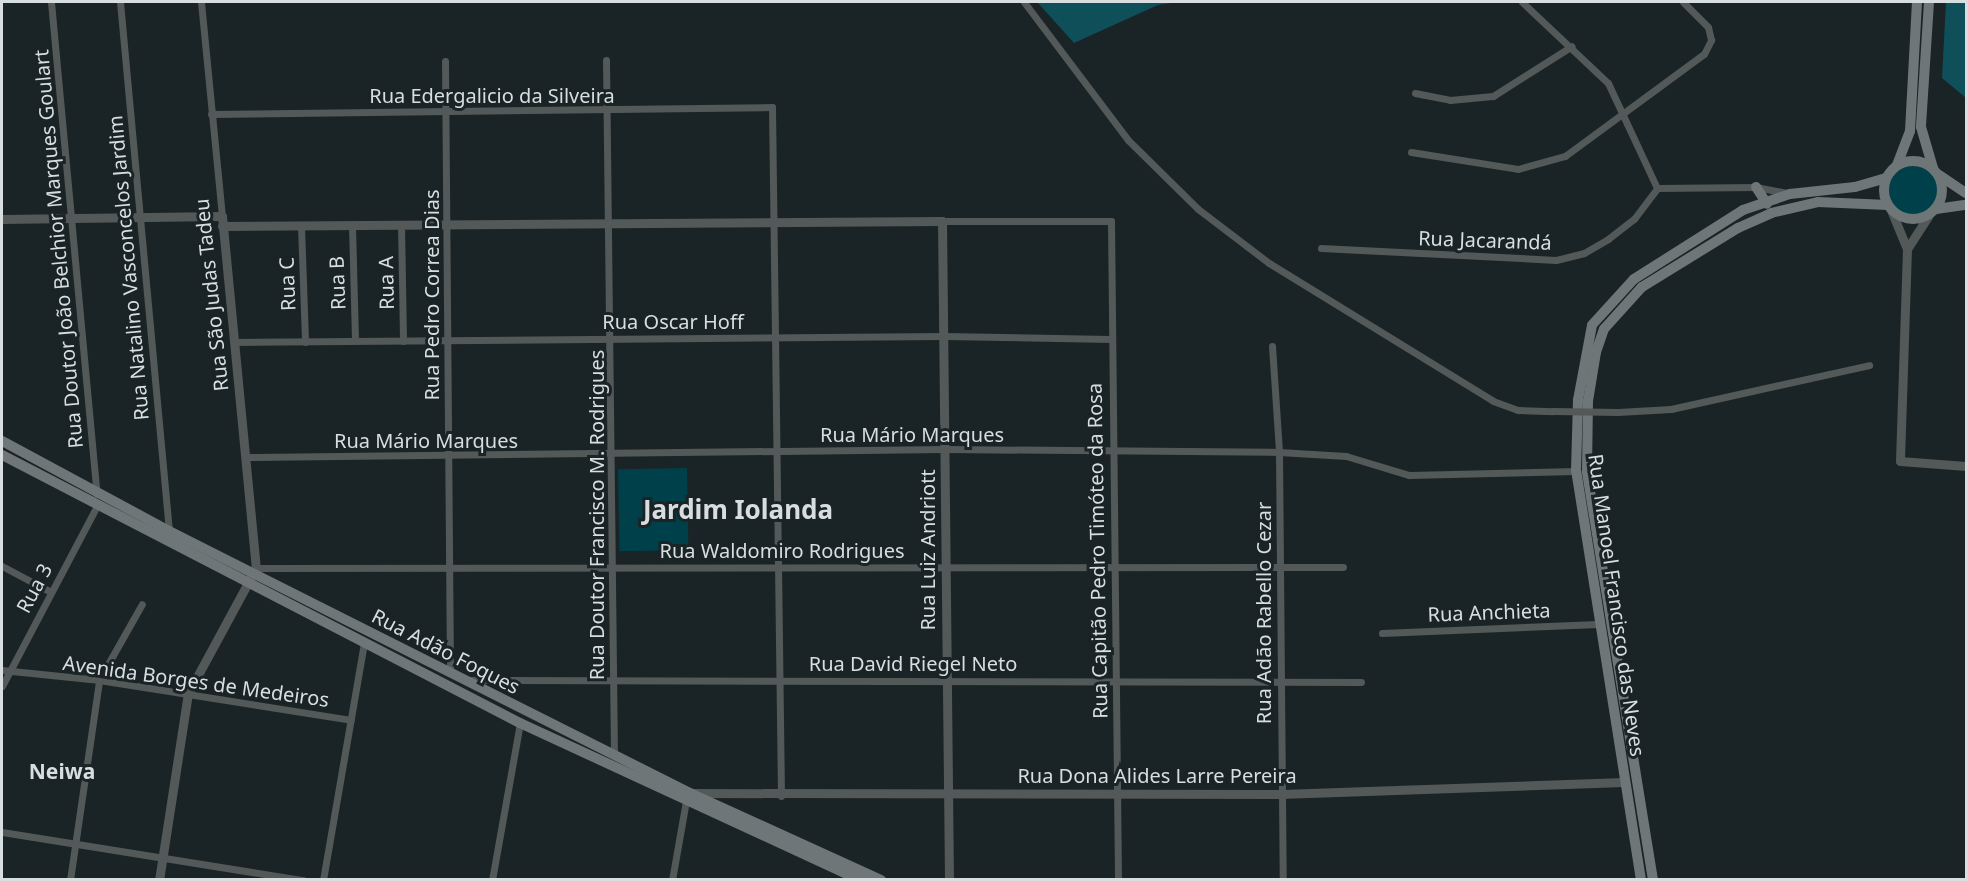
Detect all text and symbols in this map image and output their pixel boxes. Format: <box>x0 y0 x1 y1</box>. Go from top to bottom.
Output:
street label: Rua Doutor João Belchior Marques Goulart <box>29 49 87 449</box>
street label: Rua Edergalicio da Silveira <box>369 83 615 107</box>
street label: Rua Natalino Vasconcelos Jardim <box>103 114 153 422</box>
street label: Rua Pedro Correa Dias <box>419 189 443 401</box>
street label: Rua São Judas Tadeu <box>189 198 233 392</box>
street label: Rua Jacarandá <box>1418 226 1552 254</box>
street label: Rua B <box>324 255 350 311</box>
street label: Rua A <box>374 256 398 310</box>
street label: Rua C <box>274 257 300 311</box>
street label: Rua Oscar Hoff <box>602 309 744 333</box>
street label: Rua Doutor Francisco M. Rodrigues <box>584 350 608 680</box>
street label: Rua Capitão Pedro Timóteo da Rosa <box>1082 383 1112 719</box>
street label: Rua Mário Marques <box>820 422 1004 446</box>
street label: Rua Mário Marques <box>334 428 518 452</box>
street label: Rua Manoel Francisco das Neves <box>1584 452 1650 758</box>
street label: Rua Luiz Andriott <box>915 469 939 631</box>
district label: Jardim Iolanda <box>643 494 833 526</box>
street label: Rua Adão Rabello Cezar <box>1251 502 1275 724</box>
street label: Rua Waldomiro Rodrigues <box>660 538 904 562</box>
street label: Rua 3 <box>11 559 57 617</box>
street label: Rua Anchieta <box>1427 598 1551 626</box>
street label: Rua Adão Foques <box>368 603 524 699</box>
street label: Avenida Borges de Medeiros <box>61 650 331 712</box>
street label: Rua David Riegel Neto <box>809 651 1017 675</box>
district label: Neiwa <box>29 758 95 784</box>
street label: Rua Dona Alides Larre Pereira <box>1017 763 1297 787</box>

